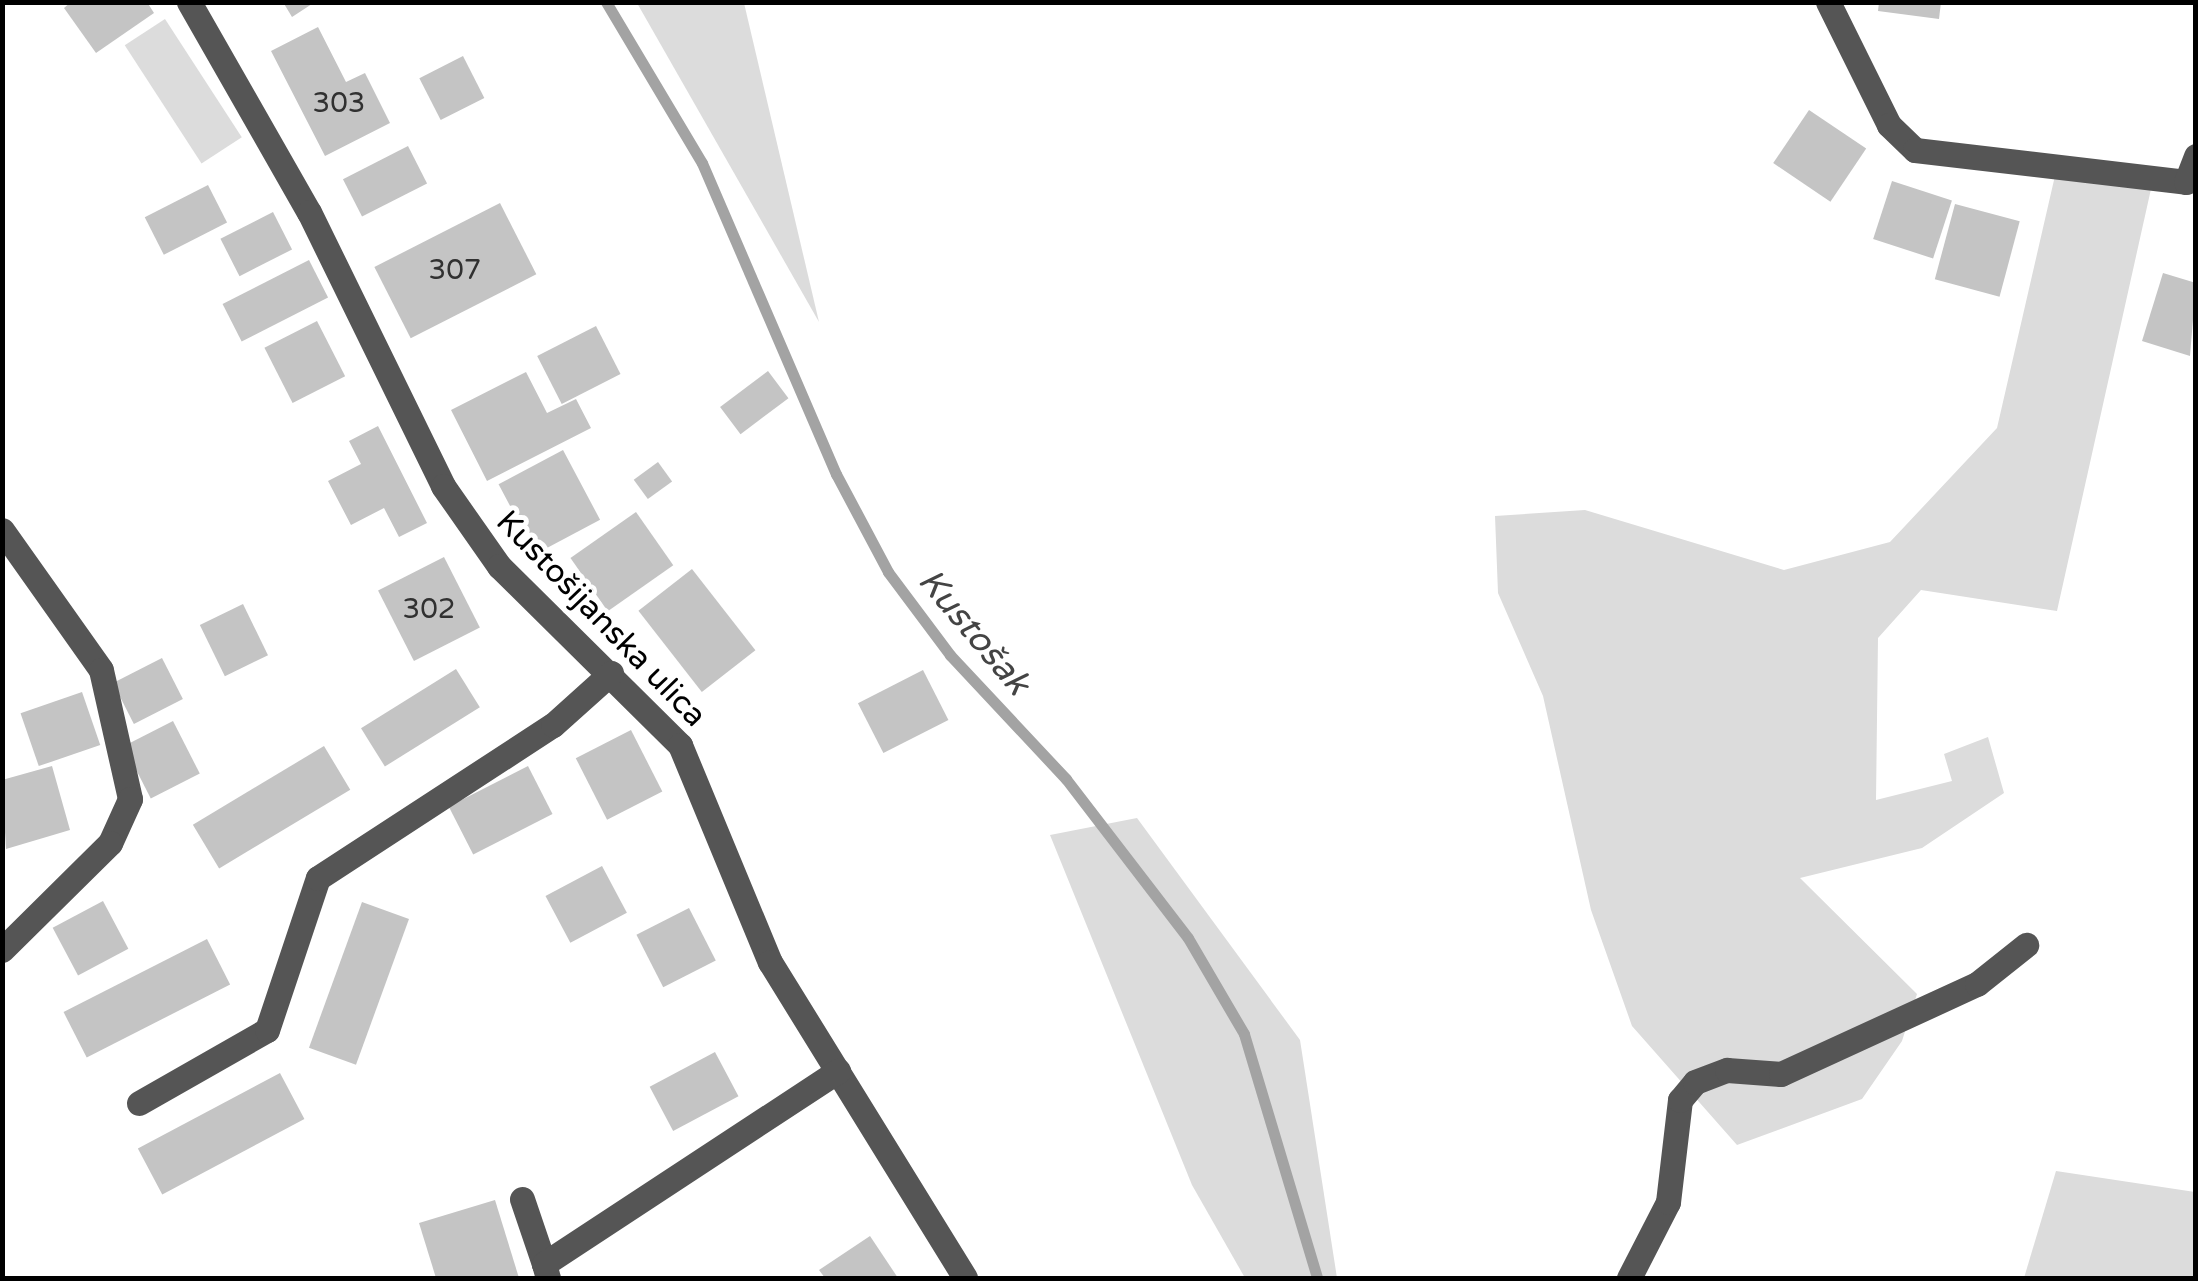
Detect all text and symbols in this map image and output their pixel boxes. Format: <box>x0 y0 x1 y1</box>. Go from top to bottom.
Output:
house number: 303 <box>313 86 365 120</box>
house number: 307 <box>429 253 481 287</box>
street label: Kustošijanska ulica <box>488 503 714 735</box>
water label: Kustošak <box>909 561 1039 703</box>
house number: 302 <box>403 592 455 626</box>

